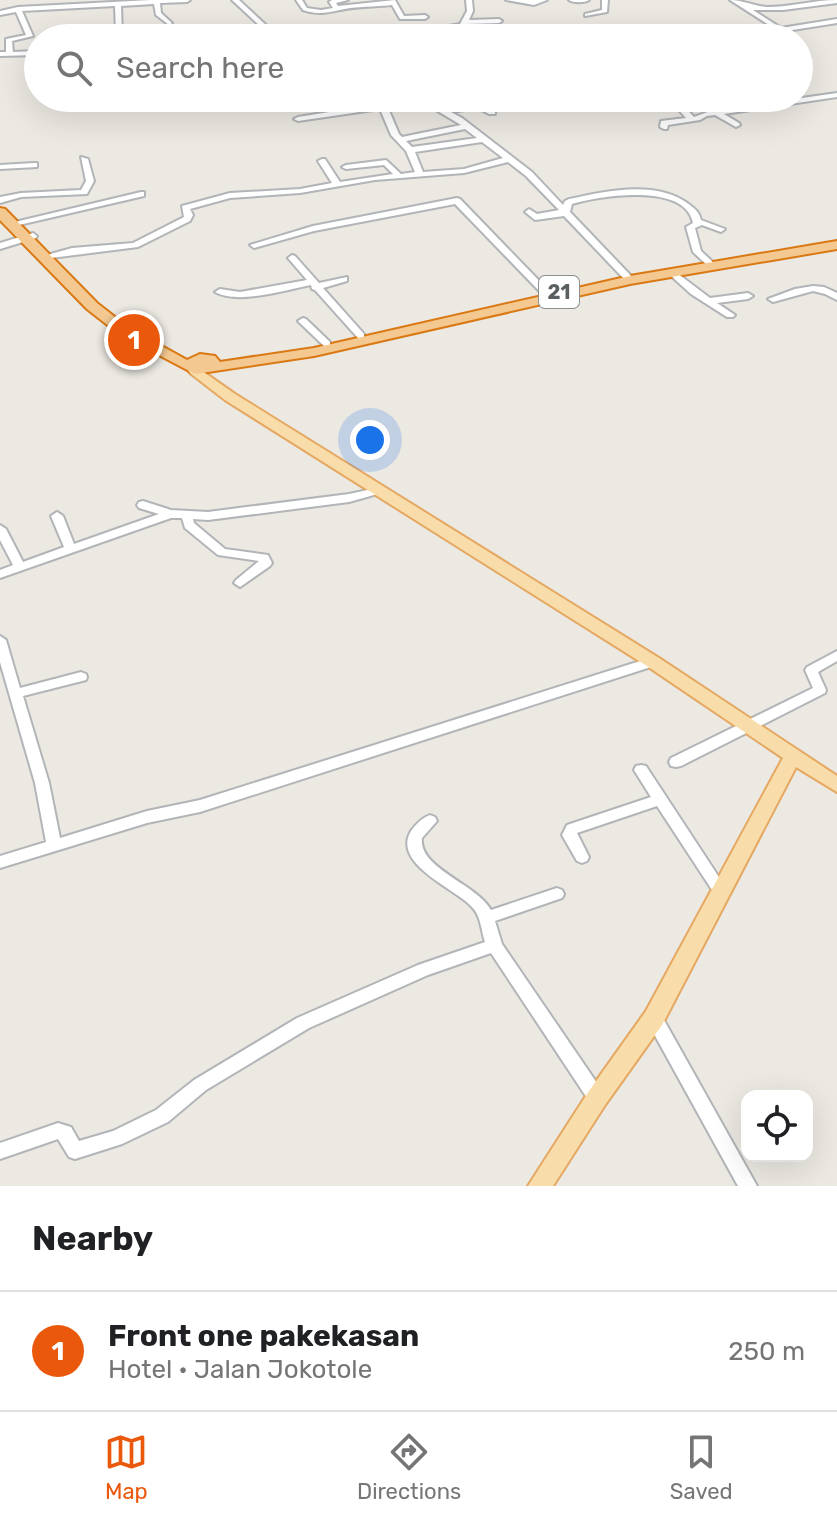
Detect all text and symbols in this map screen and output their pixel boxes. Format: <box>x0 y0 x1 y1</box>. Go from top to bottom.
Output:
search box <box>24 24 813 112</box>
icon: search <box>52 46 96 90</box>
text: Search here <box>116 50 284 86</box>
road number: 21 <box>539 276 579 308</box>
pin: 1 <box>108 310 160 370</box>
your location <box>350 420 390 460</box>
map controls <box>741 1090 813 1162</box>
button: locate <box>741 1090 813 1162</box>
text: Nearby <box>32 1218 153 1259</box>
text: Front one pakekasan <box>108 1318 419 1354</box>
text: 1 <box>52 1336 64 1367</box>
text: 250 m <box>728 1336 805 1367</box>
text: Hotel · Jalan Jokotole <box>108 1354 372 1385</box>
tab: Map <box>104 1430 148 1505</box>
tab: Directions <box>357 1430 461 1505</box>
tab: Saved <box>670 1430 733 1505</box>

